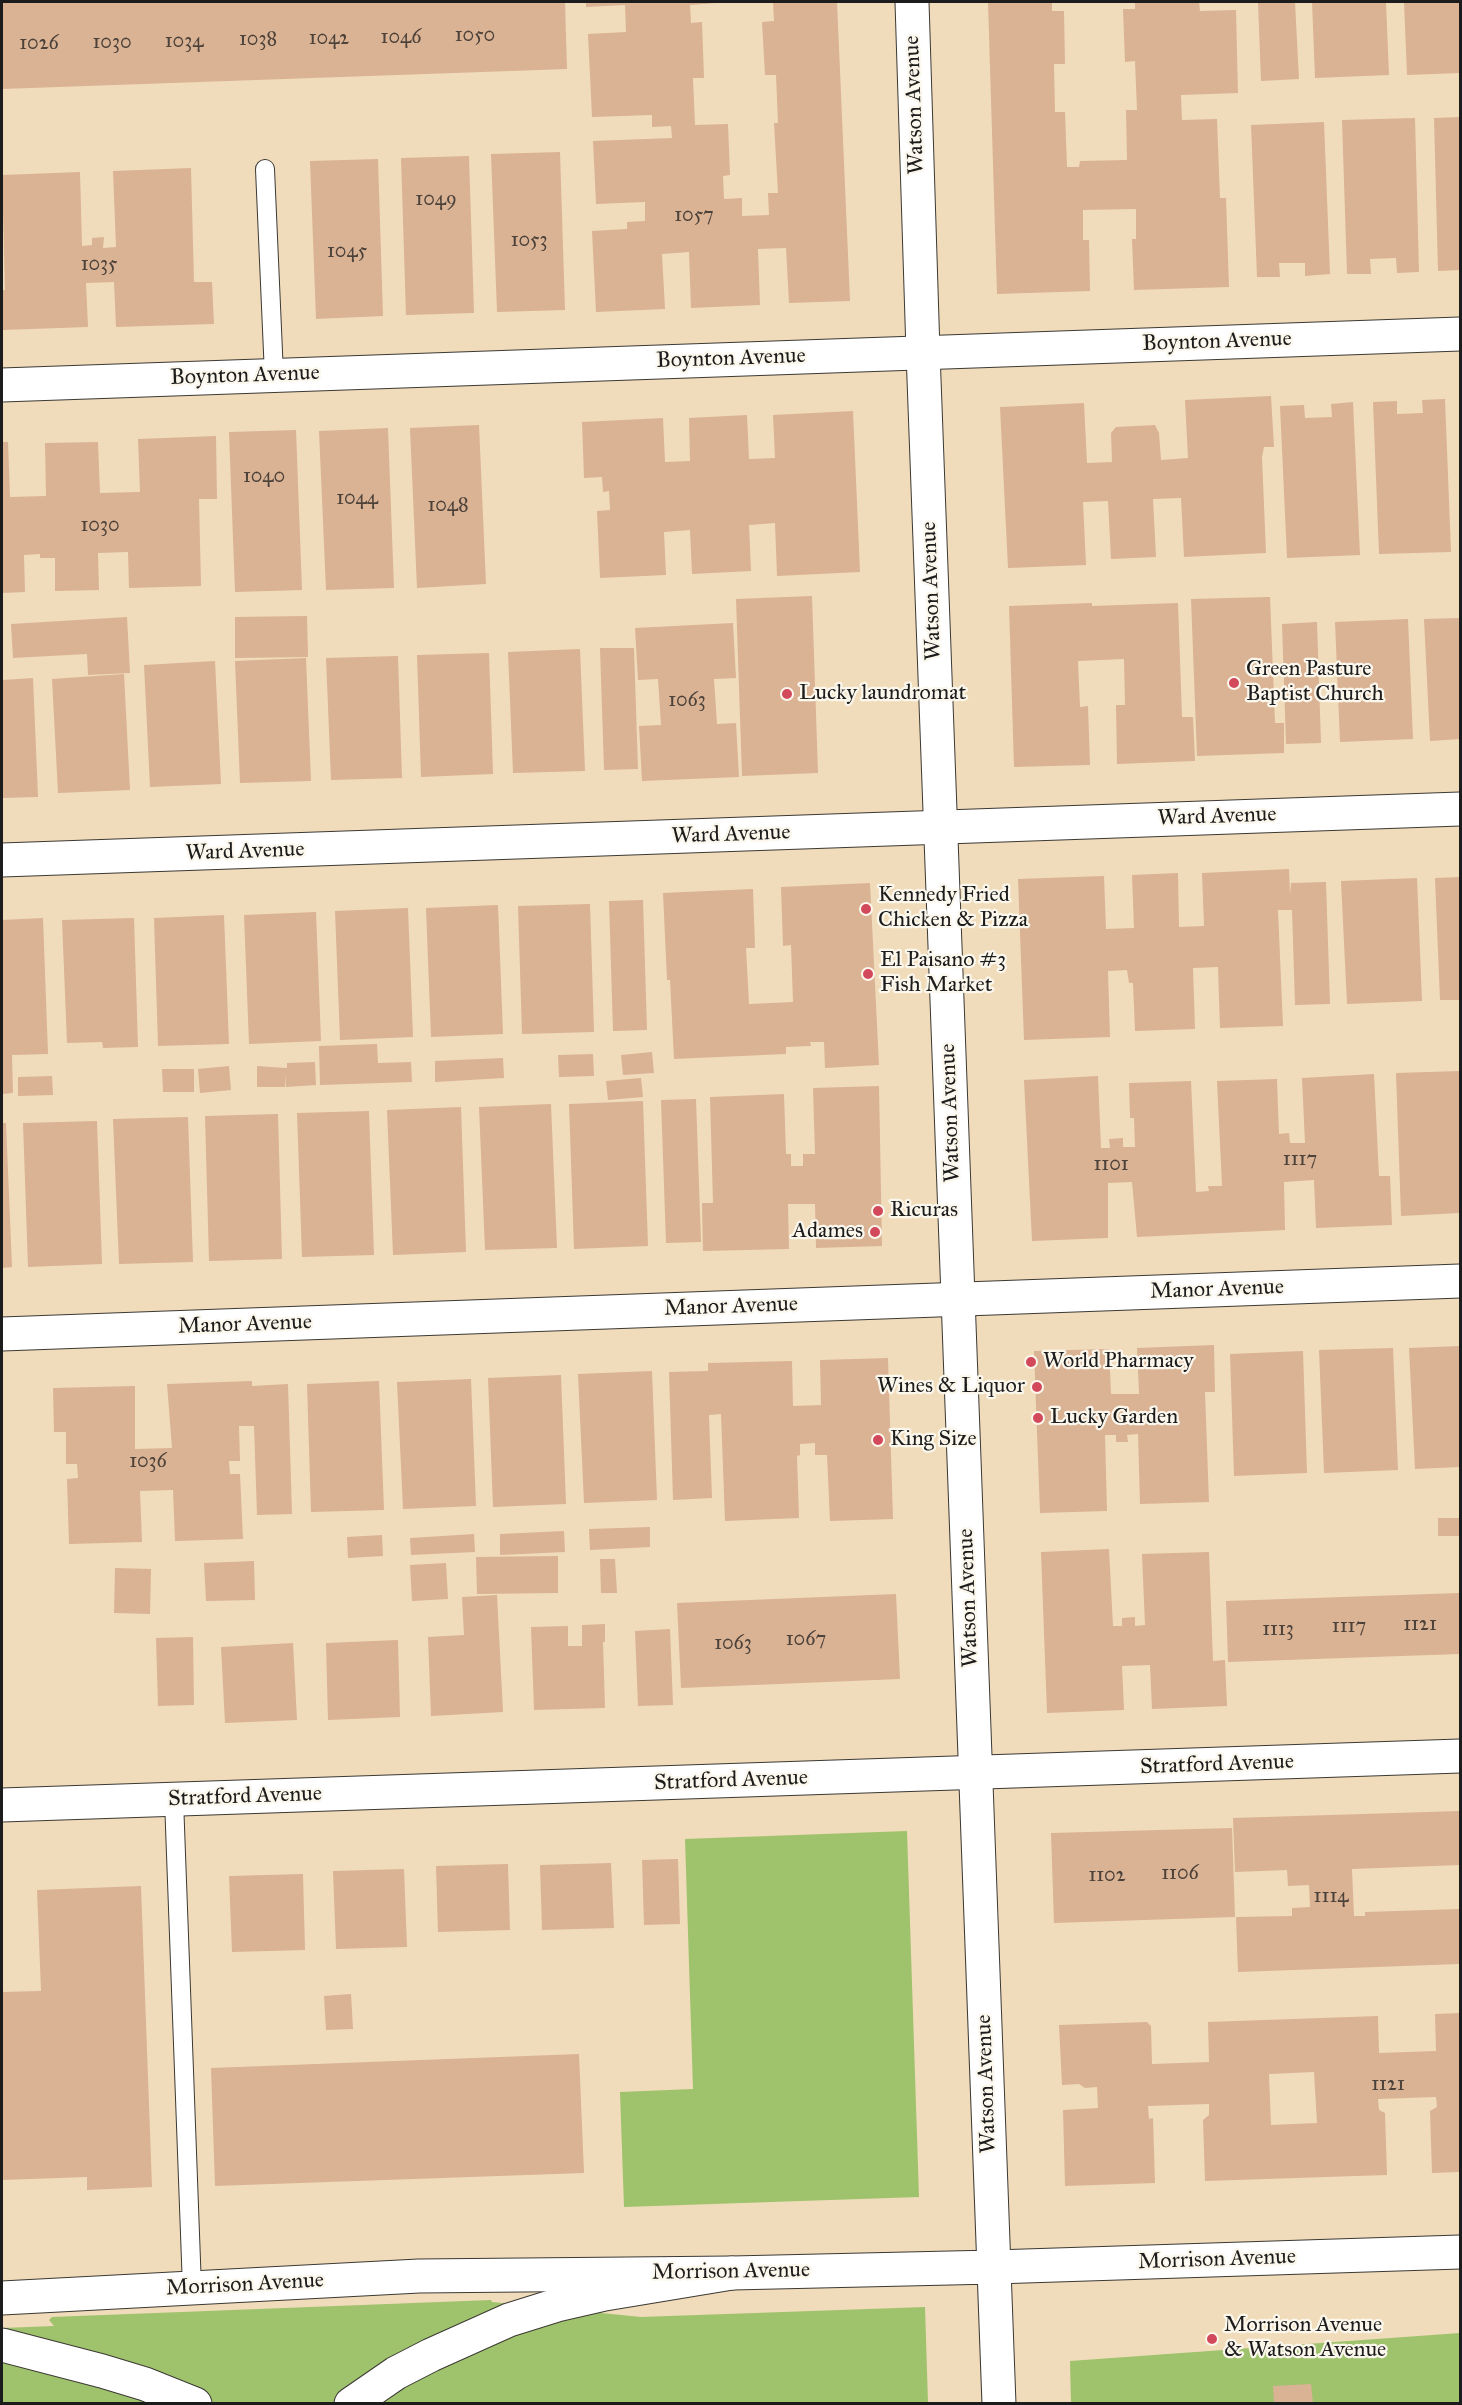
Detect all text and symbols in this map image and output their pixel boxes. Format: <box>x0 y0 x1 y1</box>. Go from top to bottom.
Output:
house number: 1050 <box>455 24 495 48</box>
house number: 1046 <box>381 26 421 50</box>
house number: 1042 <box>309 27 349 51</box>
house number: 1038 <box>239 28 277 52</box>
house number: 1034 <box>165 30 203 54</box>
house number: 1030 <box>92 31 132 55</box>
house number: 1026 <box>19 32 59 56</box>
street label: Watson Avenue <box>899 35 931 175</box>
house number: 1049 <box>415 188 457 212</box>
house number: 1057 <box>674 204 714 228</box>
house number: 1053 <box>511 229 547 253</box>
house number: 1045 <box>327 240 367 264</box>
house number: 1035 <box>81 253 117 277</box>
street label: Boynton Avenue <box>1142 326 1292 358</box>
street label: Boynton Avenue <box>656 343 806 375</box>
street label: Boynton Avenue <box>170 360 320 392</box>
house number: 1040 <box>243 465 285 489</box>
house number: 1044 <box>336 487 378 511</box>
house number: 1048 <box>427 494 469 518</box>
house number: 1030 <box>80 514 120 538</box>
street label: Watson Avenue <box>916 521 948 661</box>
place label: Green Pasture Baptist Church <box>1246 657 1384 708</box>
marker: Green Pasture Baptist Church <box>1227 676 1241 690</box>
place label: Lucky laundromat <box>799 681 966 707</box>
marker: Lucky laundromat <box>780 687 794 701</box>
house number: 1063 <box>668 689 706 713</box>
street label: Ward Avenue <box>1157 802 1277 832</box>
street label: Ward Avenue <box>671 820 791 850</box>
street label: Ward Avenue <box>185 837 305 867</box>
place label: Kennedy Fried Chicken & Pizza <box>878 883 1028 934</box>
marker: Kennedy Fried Chicken & Pizza <box>859 902 873 916</box>
place label: El Paisano #3 Fish Market <box>880 948 1006 999</box>
marker: El Paisano #3 Fish Market <box>861 967 875 981</box>
street label: Watson Avenue <box>935 1043 967 1183</box>
house number: 1117 <box>1283 1148 1317 1172</box>
house number: 1101 <box>1093 1153 1129 1177</box>
place label: Ricuras <box>890 1198 958 1224</box>
marker: Ricuras <box>871 1204 885 1218</box>
place label: Adames <box>792 1219 863 1245</box>
marker: Adames <box>868 1225 882 1239</box>
street label: Manor Avenue <box>1150 1274 1284 1306</box>
street label: Manor Avenue <box>664 1291 798 1323</box>
street label: Manor Avenue <box>178 1309 312 1341</box>
place label: World Pharmacy <box>1043 1349 1194 1375</box>
marker: World Pharmacy <box>1024 1355 1038 1369</box>
place label: Wines & Liquor <box>877 1374 1025 1400</box>
marker: Wines & Liquor <box>1030 1380 1044 1394</box>
place label: Lucky Garden <box>1050 1405 1178 1431</box>
marker: Lucky Garden <box>1031 1411 1045 1425</box>
place label: King Size <box>890 1427 977 1453</box>
marker: King Size <box>871 1433 885 1447</box>
house number: 1036 <box>129 1450 167 1474</box>
street label: Watson Avenue <box>953 1528 985 1668</box>
house number: 1121 <box>1403 1613 1437 1637</box>
house number: 1117 <box>1332 1615 1366 1639</box>
house number: 1113 <box>1262 1618 1294 1642</box>
house number: 1067 <box>786 1628 826 1652</box>
house number: 1063 <box>714 1632 752 1656</box>
street label: Stratford Avenue <box>1139 1749 1295 1781</box>
street label: Stratford Avenue <box>653 1765 809 1797</box>
street label: Stratford Avenue <box>167 1781 323 1813</box>
house number: 1106 <box>1161 1862 1199 1886</box>
house number: 1102 <box>1088 1864 1126 1888</box>
house number: 1114 <box>1314 1885 1348 1909</box>
street label: Watson Avenue <box>971 2014 1003 2154</box>
house number: 1121 <box>1371 2073 1405 2097</box>
street label: Morrison Avenue <box>1138 2244 1296 2276</box>
street label: Morrison Avenue <box>652 2257 810 2287</box>
street label: Morrison Avenue <box>165 2268 325 2302</box>
place label: Morrison Avenue & Watson Avenue <box>1224 2313 1386 2364</box>
marker: Morrison Avenue & Watson Avenue <box>1205 2332 1219 2346</box>

